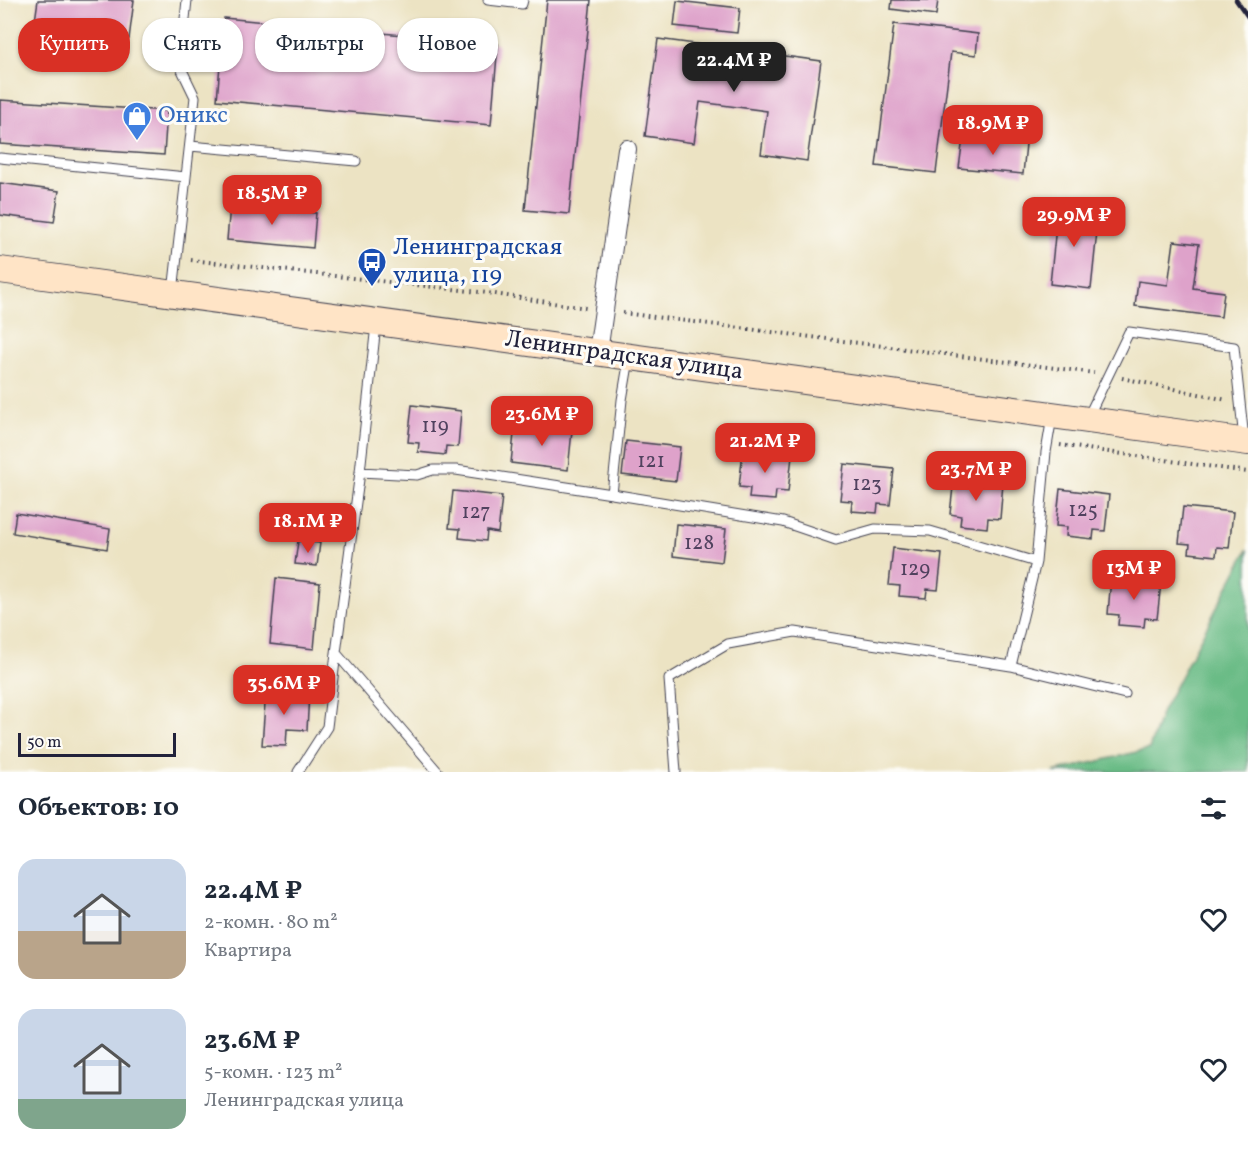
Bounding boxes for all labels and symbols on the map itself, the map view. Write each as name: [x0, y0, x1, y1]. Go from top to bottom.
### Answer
pin: 22.4M ₽: [679, 42, 789, 93]
place label: Оникс: [158, 99, 228, 133]
shop icon: Оникс: [121, 100, 153, 142]
pin: 18.9M ₽: [938, 105, 1048, 156]
pin: 18.5M ₽: [217, 175, 327, 226]
pin: 29.9M ₽: [1019, 197, 1129, 248]
place label: Ленинградская улица, 119: [393, 231, 562, 293]
bus stop icon: Ленинградская улица, 119: [356, 246, 388, 288]
street label: Ленинградская улица: [503, 322, 745, 390]
pin: 23.6M ₽: [487, 396, 597, 447]
house number: 119: [421, 412, 449, 441]
pin: 21.2M ₽: [710, 423, 820, 474]
house number: 121: [637, 447, 665, 476]
pin: 23.7M ₽: [921, 451, 1031, 502]
house number: 123: [852, 470, 882, 499]
house number: 125: [1068, 496, 1098, 525]
house number: 127: [461, 498, 491, 527]
pin: 18.1M ₽: [253, 503, 363, 554]
house number: 128: [684, 529, 714, 558]
pin: 13M ₽: [1092, 550, 1176, 601]
house number: 129: [900, 555, 930, 584]
pin: 35.6M ₽: [229, 665, 339, 716]
scale bar: [18, 730, 176, 758]

